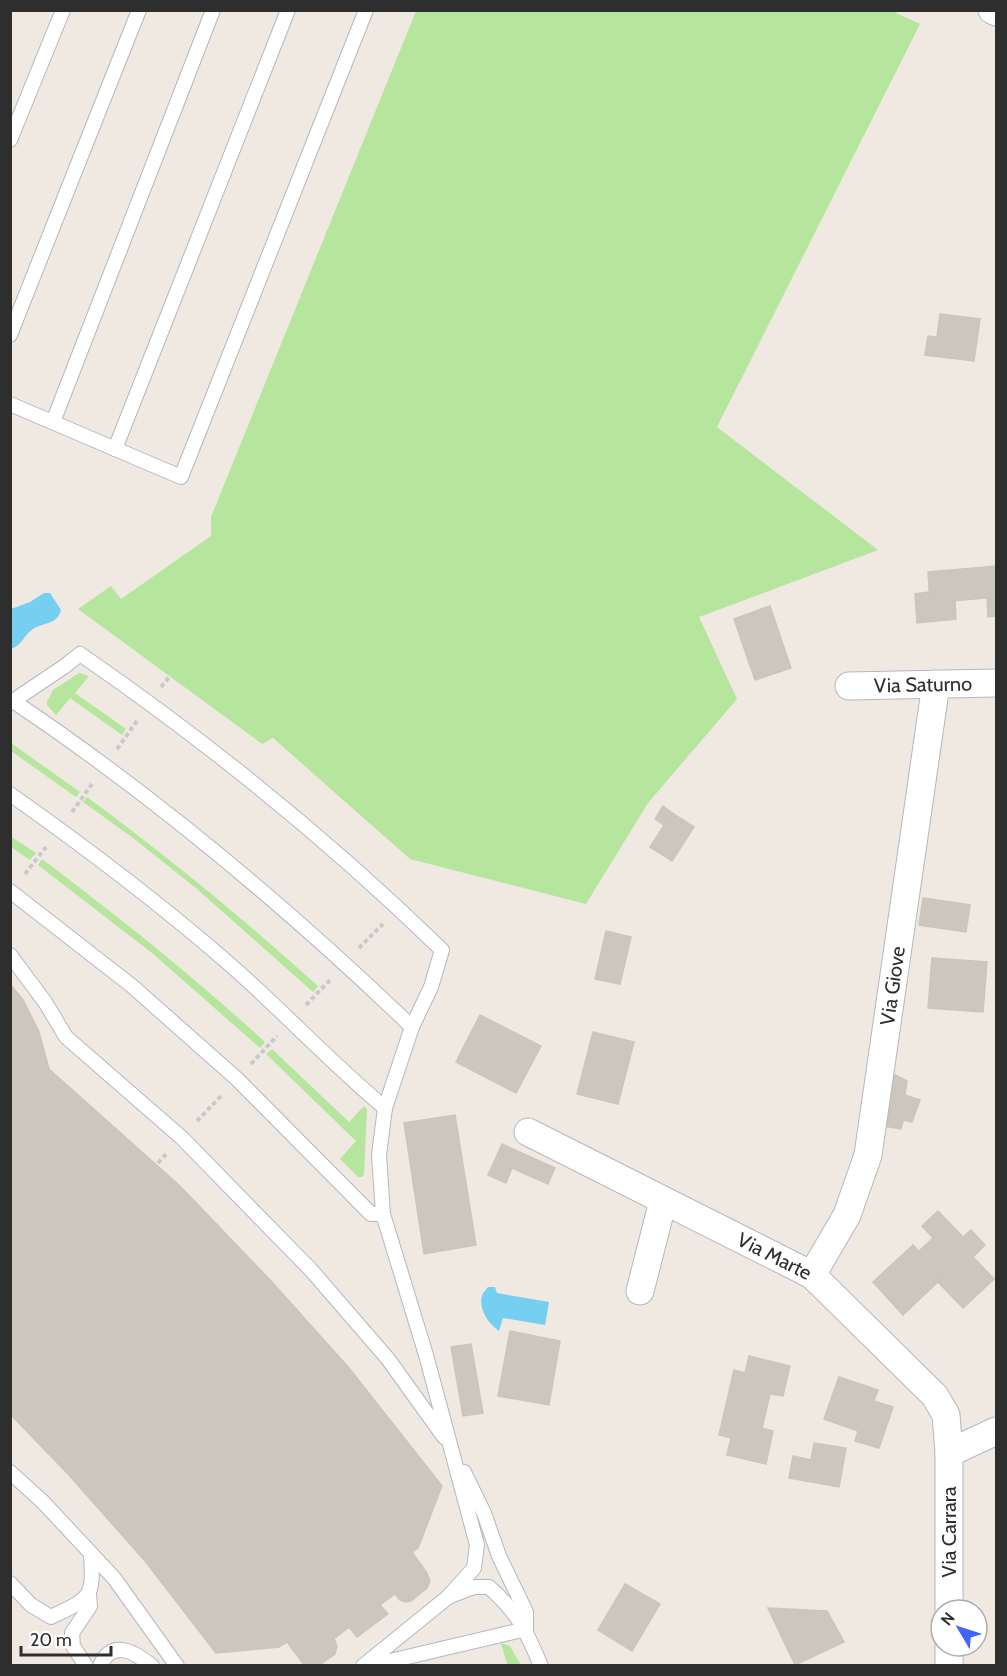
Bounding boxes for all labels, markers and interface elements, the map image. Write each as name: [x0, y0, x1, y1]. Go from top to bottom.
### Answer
street label: Via Saturno: [874, 671, 972, 697]
street label: Via Giove: [875, 945, 910, 1027]
street label: Via Marte: [733, 1227, 816, 1285]
street label: Via Carrara: [937, 1486, 961, 1578]
north arrow: [929, 1598, 989, 1658]
text: N: [937, 1609, 959, 1629]
scale bar: [21, 1619, 111, 1657]
text: 20 m: [30, 1629, 72, 1651]

